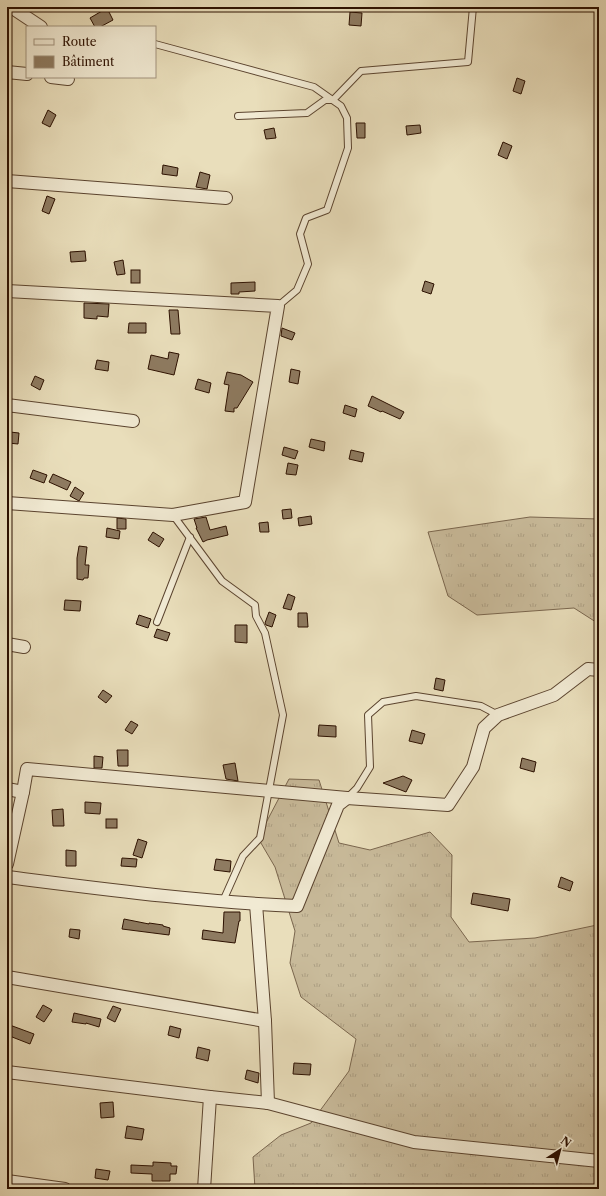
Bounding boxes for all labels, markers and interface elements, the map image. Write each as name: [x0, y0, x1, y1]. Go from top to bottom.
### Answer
legend: [26, 26, 156, 78]
text: Route: [62, 34, 97, 49]
text: Bâtiment: [62, 54, 115, 69]
north arrow: [540, 1130, 580, 1170]
text: N: [558, 1133, 574, 1151]

